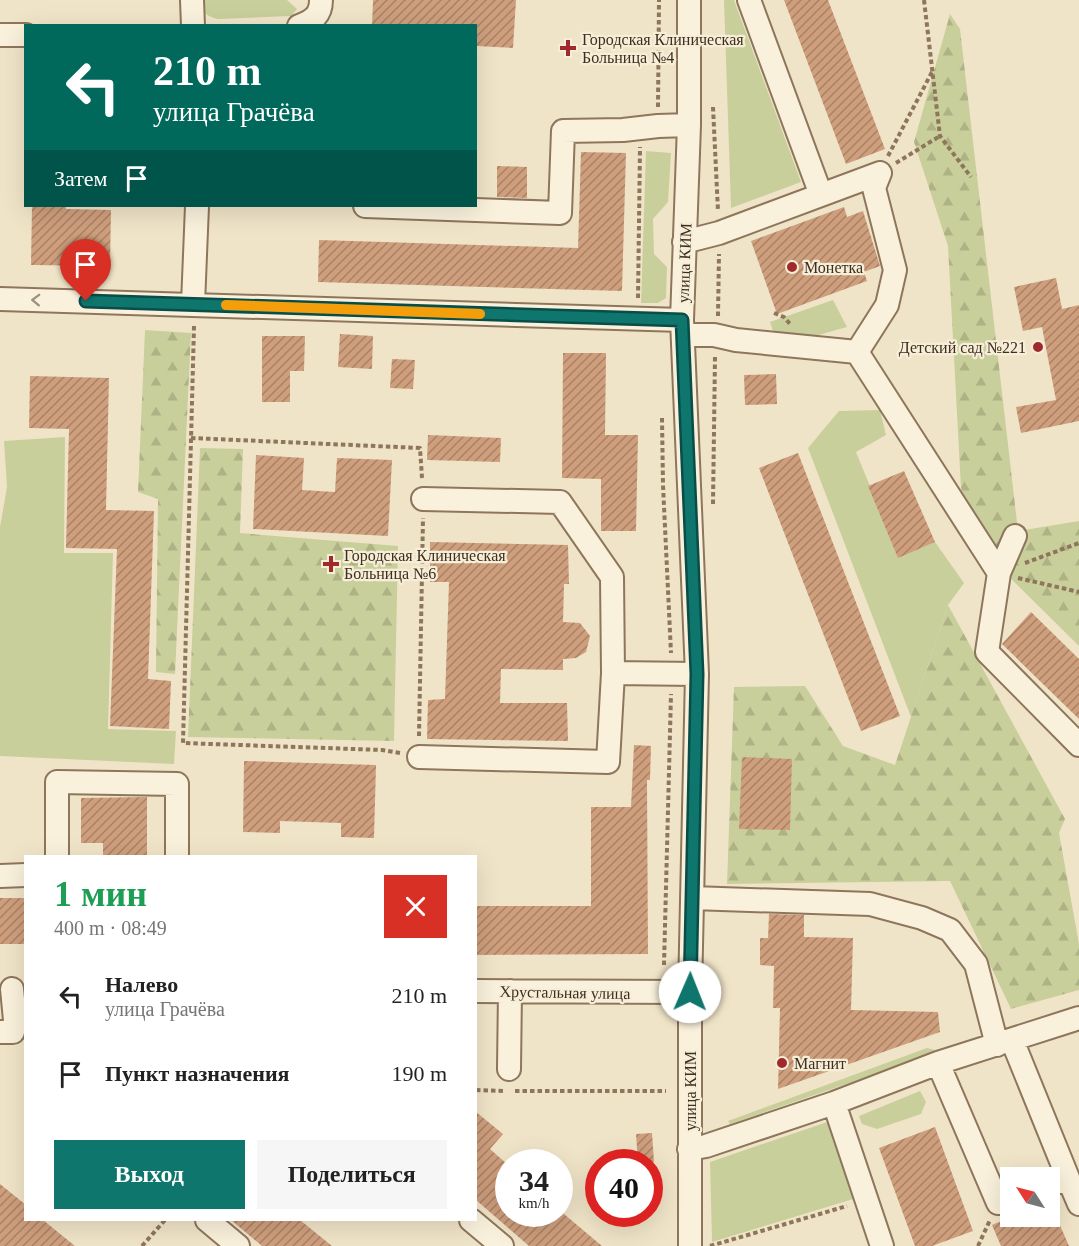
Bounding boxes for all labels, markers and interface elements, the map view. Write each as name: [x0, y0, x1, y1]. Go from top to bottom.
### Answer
place label: Городская Клиническая Больница №4: [582, 31, 744, 67]
marker: Городская Клиническая Больница №4: [559, 39, 577, 57]
icon: left: [54, 48, 132, 126]
text: 210 m: [153, 48, 262, 94]
text: улица Грачёва: [153, 97, 315, 127]
icon: arrive: [120, 162, 153, 195]
text: Затем: [54, 166, 108, 191]
street label: улица КИМ: [675, 223, 695, 303]
pin: [60, 239, 111, 301]
icon: arrive: [69, 248, 102, 281]
place label: Монетка: [804, 259, 863, 276]
marker: Монетка: [785, 260, 799, 274]
one-way arrow: [32, 293, 41, 306]
place label: Детский сад №221: [899, 339, 1026, 357]
marker: Детский сад №221: [1031, 340, 1045, 354]
place label: Городская Клиническая Больница №6: [344, 547, 506, 583]
marker: Городская Клиническая Больница №6: [322, 555, 340, 573]
text: 1 мин: [54, 874, 147, 914]
button: close: [384, 875, 447, 938]
text: 400 m · 08:49: [54, 917, 167, 939]
position arrow: [658, 960, 722, 1024]
text: Налево: [105, 972, 178, 997]
icon: left: [54, 980, 87, 1013]
text: 210 m: [391, 983, 447, 1008]
street label: Хрустальная улица: [499, 983, 630, 1003]
text: улица Грачёва: [105, 998, 225, 1020]
street label: улица КИМ: [682, 1051, 700, 1131]
place label: Магнит: [794, 1055, 846, 1072]
marker: Магнит: [775, 1056, 789, 1070]
icon: arrive: [54, 1058, 87, 1091]
text: Пункт назначения: [105, 1061, 290, 1086]
text: 190 m: [391, 1061, 447, 1086]
button: Выход: [54, 1140, 245, 1209]
button: Поделиться: [257, 1140, 447, 1209]
speed limit sign: 40: [585, 1149, 663, 1227]
text: 34: [519, 1164, 549, 1197]
north arrow: [1000, 1167, 1060, 1227]
map controls: [1000, 1167, 1060, 1227]
text: km/h: [519, 1195, 549, 1211]

